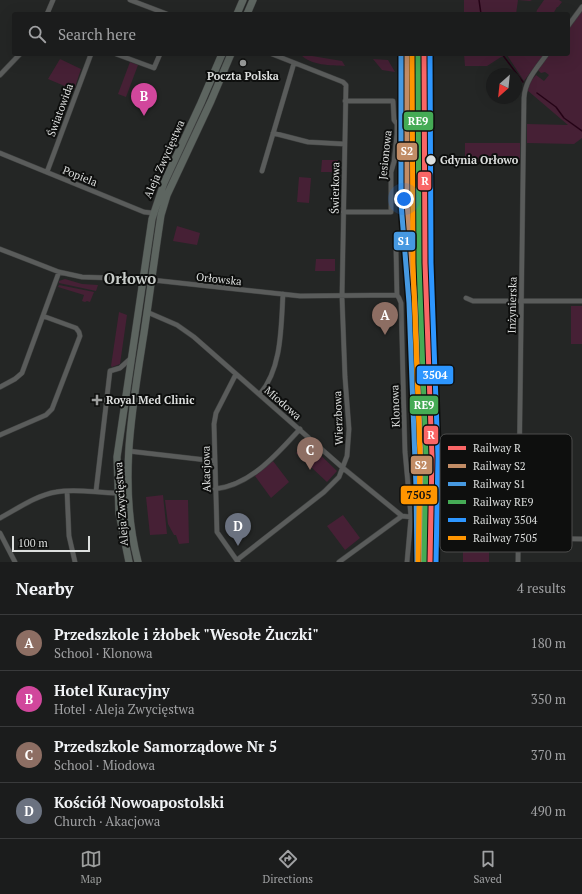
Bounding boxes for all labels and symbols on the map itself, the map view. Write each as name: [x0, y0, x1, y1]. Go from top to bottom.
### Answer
marker: Poczta Polska: [238, 58, 248, 68]
north arrow: [486, 68, 522, 104]
place label: Poczta Polska: [207, 69, 279, 83]
street label: Światowida: [44, 81, 76, 139]
pin: B: [131, 83, 157, 116]
line badge: RE9: [403, 111, 434, 131]
text: RE9: [408, 114, 428, 128]
street label: Aleja Zwycięstwa: [140, 117, 188, 200]
street label: Jesionowa: [375, 129, 395, 180]
line badge: S2: [396, 142, 418, 161]
text: S2: [401, 144, 413, 158]
marker: Gdynia Orłowo: [424, 153, 438, 167]
place label: Gdynia Orłowo: [440, 153, 519, 167]
street label: Świerkowa: [328, 161, 342, 214]
street label: Popiela: [61, 163, 100, 189]
line badge: R: [417, 171, 432, 191]
text: R: [421, 174, 429, 188]
your location: [394, 189, 414, 209]
line badge: S1: [393, 231, 416, 251]
text: S1: [398, 234, 410, 248]
district label: Orłowo: [104, 268, 156, 288]
street label: Orłowska: [195, 270, 243, 288]
street label: Inżynierska: [505, 276, 520, 334]
pin: A: [372, 302, 398, 335]
line badge: 3504: [416, 365, 454, 385]
text: 3504: [423, 368, 448, 382]
street label: Miodowa: [262, 383, 305, 423]
street label: Klonowa: [387, 384, 403, 428]
street label: Wierzbowa: [330, 390, 346, 445]
place label: Royal Med Clinic: [106, 393, 195, 407]
marker: Royal Med Clinic: [91, 394, 103, 406]
line badge: RE9: [409, 395, 439, 415]
text: RE9: [414, 398, 434, 412]
line badge: R: [423, 425, 439, 445]
text: R: [427, 428, 435, 442]
legend: [440, 434, 572, 552]
pin: C: [297, 437, 323, 470]
text: Railway R: [473, 441, 521, 455]
street label: Akacjowa: [199, 445, 213, 492]
line badge: S2: [410, 455, 433, 475]
text: S2: [415, 458, 427, 472]
text: Railway S2: [473, 459, 526, 473]
street label: Aleja Zwycięstwa: [111, 461, 131, 547]
text: Railway S1: [473, 477, 526, 491]
line badge: 7505: [400, 485, 438, 505]
text: 7505: [407, 488, 431, 502]
text: Railway RE9: [473, 495, 533, 509]
pin: D: [225, 513, 251, 546]
text: Railway 3504: [473, 513, 538, 527]
text: Railway 7505: [473, 531, 538, 545]
scale bar: [12, 534, 90, 553]

